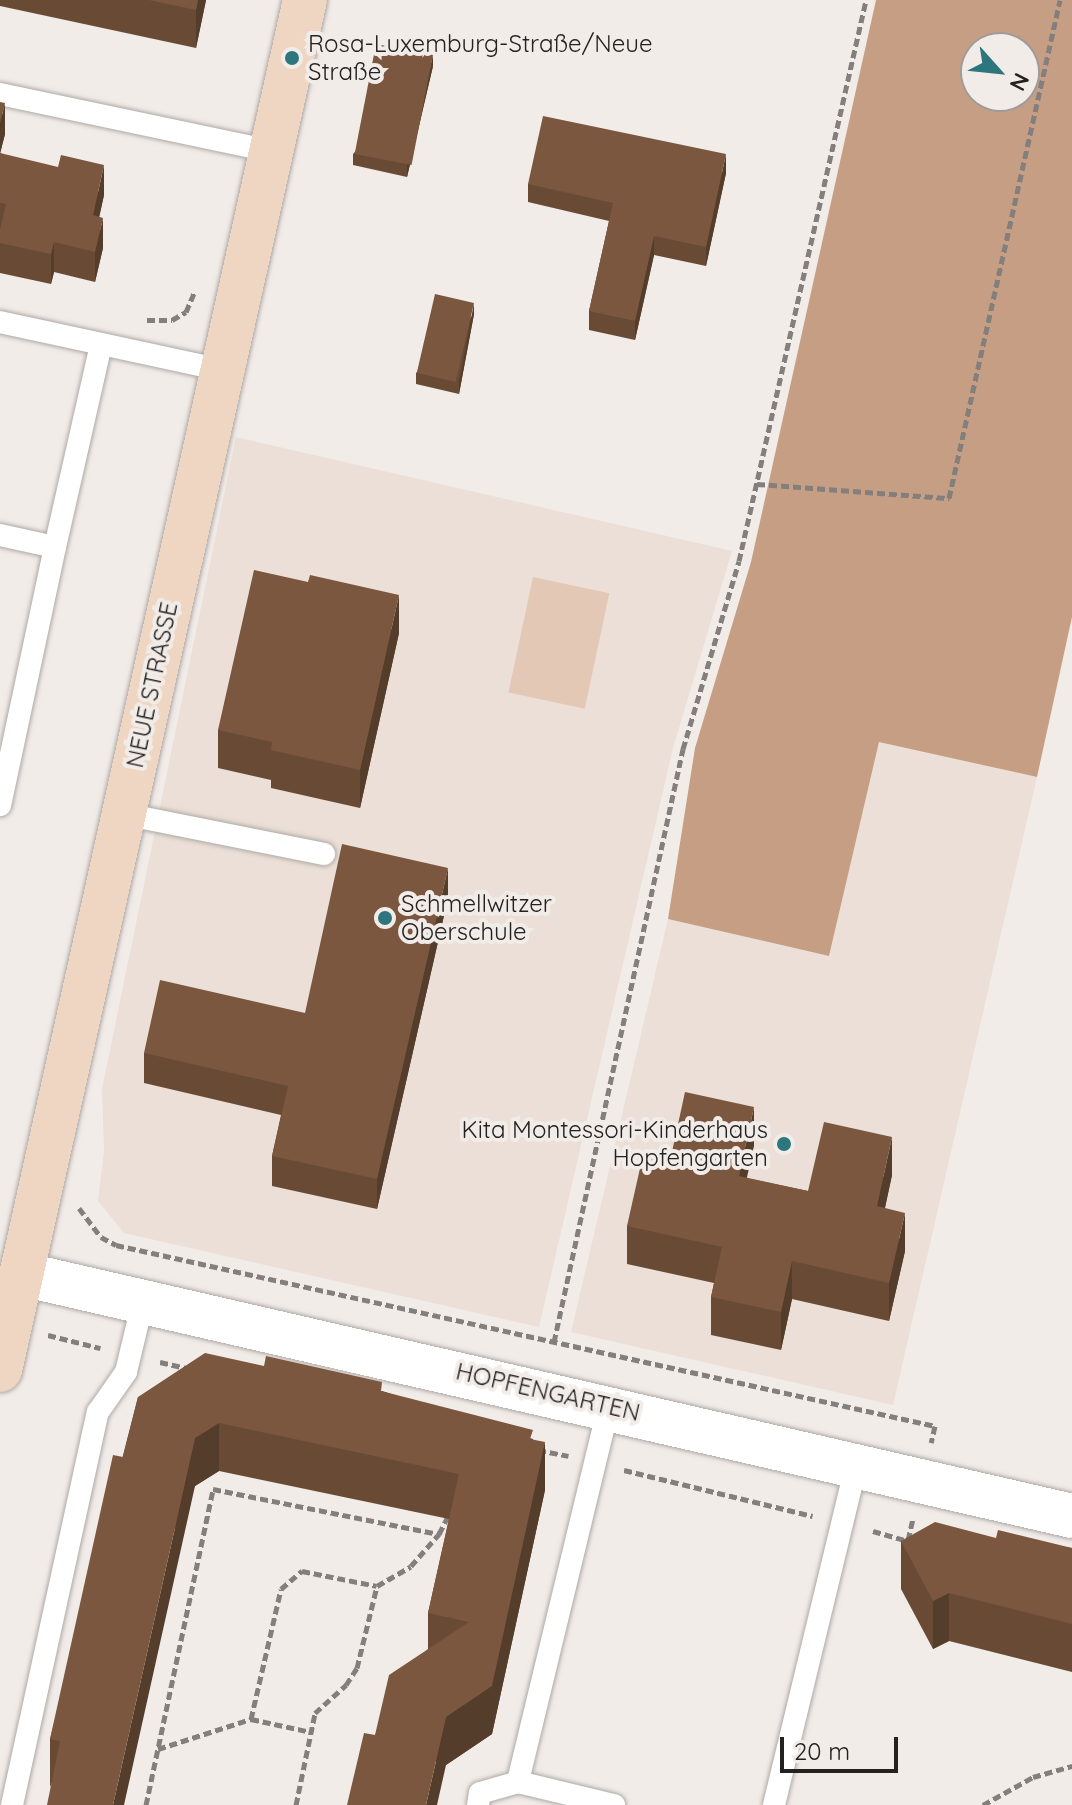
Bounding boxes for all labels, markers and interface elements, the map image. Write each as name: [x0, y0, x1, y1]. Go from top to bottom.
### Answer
place label: Rosa-Luxemburg-Straße/Neue Straße: [308, 30, 652, 86]
north arrow: [960, 32, 1040, 112]
marker: Rosa-Luxemburg-Straße/Neue Straße: [283, 49, 301, 67]
text: N: [1003, 68, 1036, 96]
street label: NEUE STRASSE: [120, 600, 184, 770]
place label: Schmellwitzer Oberschule: [401, 890, 552, 946]
marker: Schmellwitzer Oberschule: [376, 909, 394, 927]
place label: Kita Montessori-Kinderhaus Hopfengarten: [461, 1116, 768, 1172]
marker: Kita Montessori-Kinderhaus Hopfengarten: [775, 1135, 793, 1153]
street label: HOPFENGARTEN: [453, 1357, 643, 1427]
scale bar: [784, 1721, 902, 1771]
text: 20 m: [794, 1736, 850, 1766]

